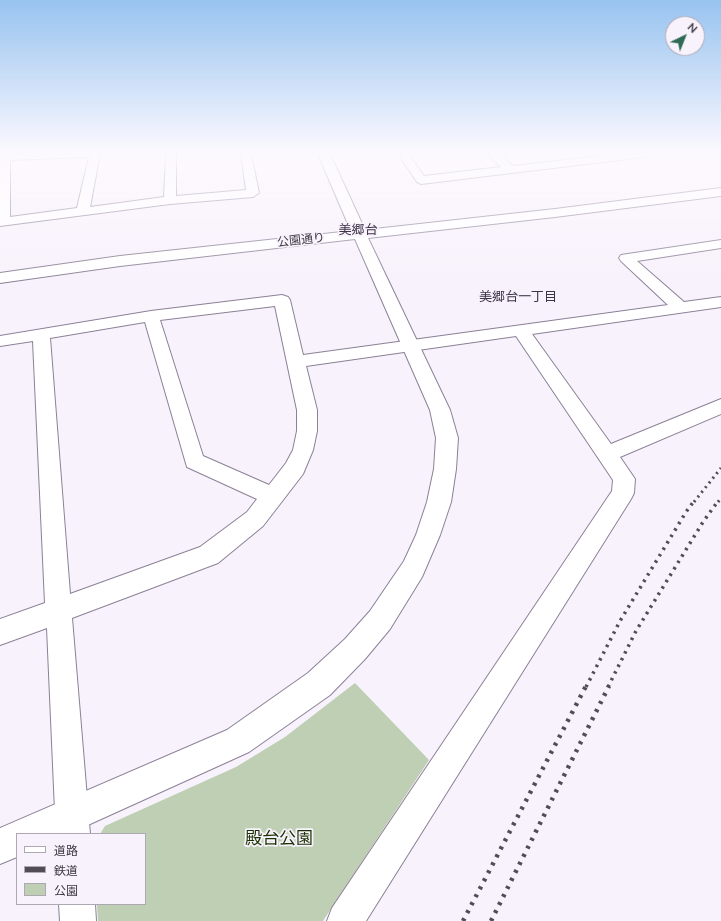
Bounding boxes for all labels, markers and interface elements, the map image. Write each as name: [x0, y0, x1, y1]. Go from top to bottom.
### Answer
north arrow: [665, 16, 705, 56]
text: N: [685, 20, 700, 35]
district label: 美郷台: [339, 222, 377, 238]
street label: 公園通り: [276, 230, 326, 250]
district label: 美郷台一丁目: [479, 289, 557, 305]
park label: 殿台公園: [245, 829, 313, 849]
legend: [16, 833, 146, 905]
text: 道路: [54, 843, 78, 858]
text: 鉄道: [54, 863, 78, 878]
text: 公園: [54, 883, 78, 898]

